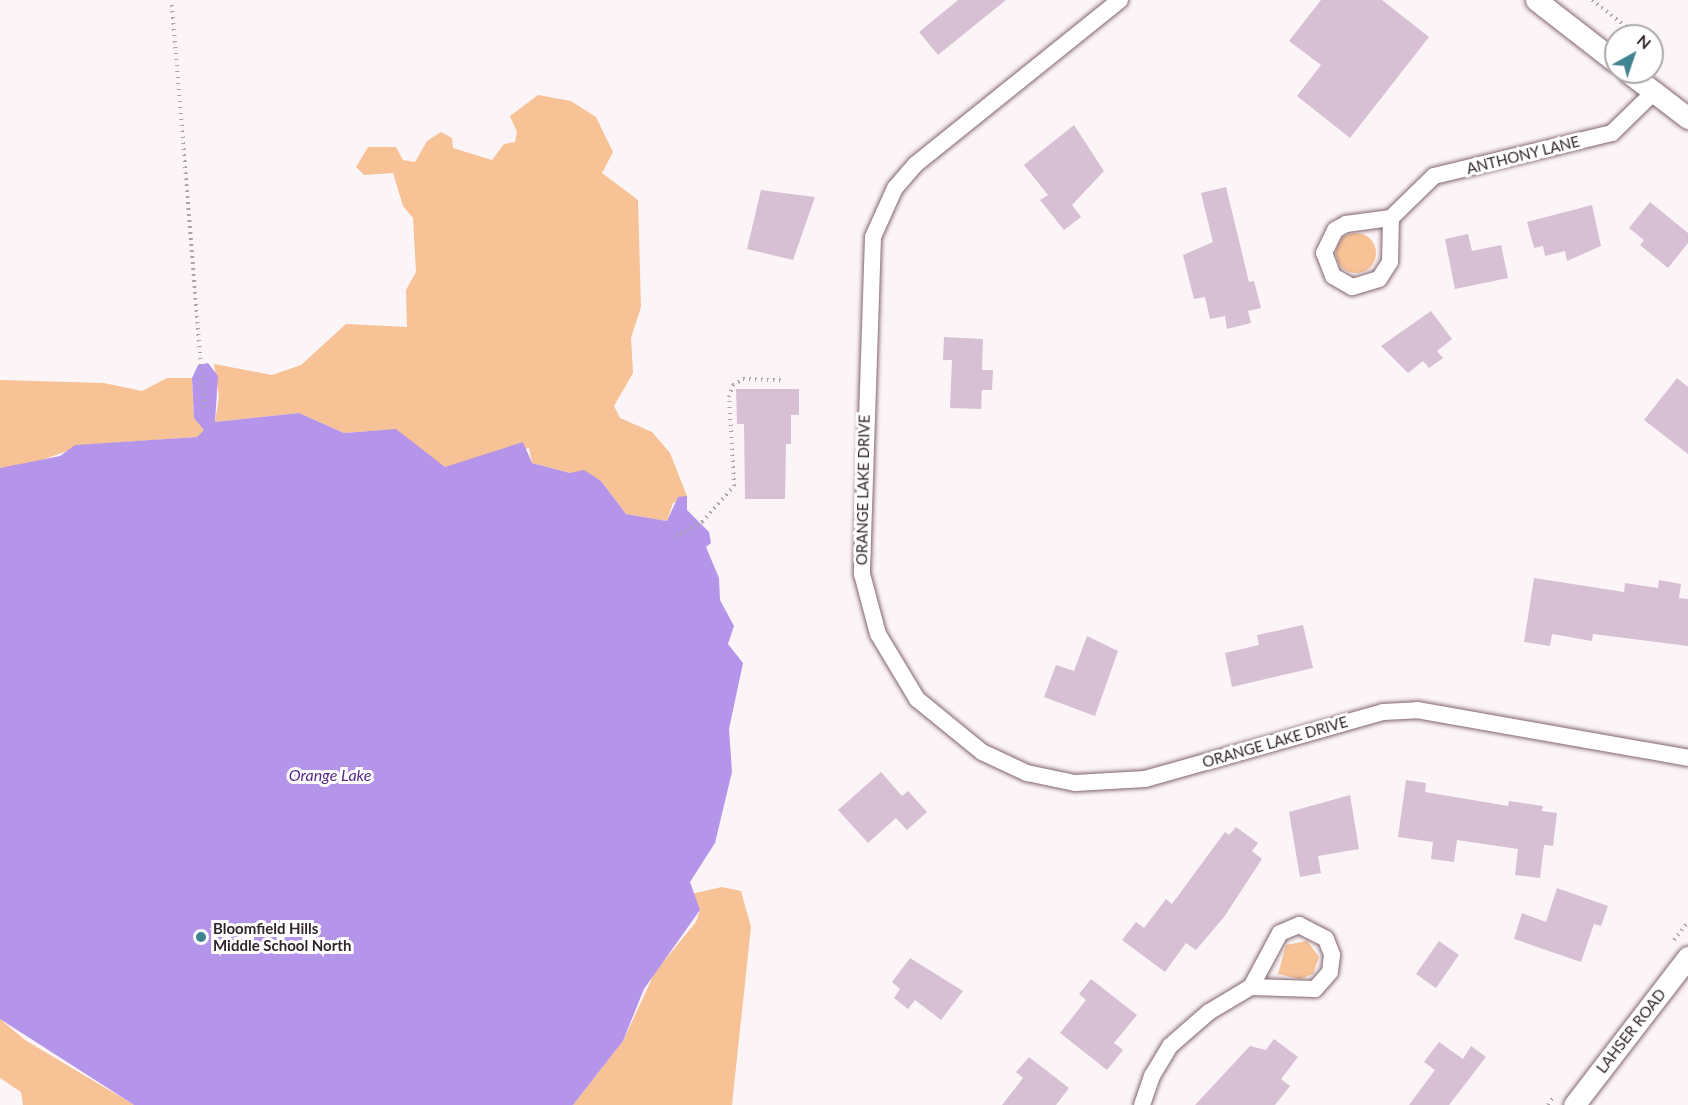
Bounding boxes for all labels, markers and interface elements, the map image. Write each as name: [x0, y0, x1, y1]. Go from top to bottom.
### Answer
north arrow: [1604, 24, 1664, 84]
text: N: [1634, 30, 1655, 53]
street label: ANTHONY LANE: [1464, 132, 1582, 178]
street label: ORANGE LAKE DRIVE: [853, 415, 873, 565]
street label: ORANGE LAKE DRIVE: [1200, 713, 1350, 771]
water label: Orange Lake: [289, 765, 371, 785]
place label: Bloomfield Hills Middle School North: [213, 919, 351, 954]
marker: Bloomfield Hills Middle School North: [194, 930, 208, 944]
street label: LAHSER ROAD: [1593, 985, 1669, 1077]

